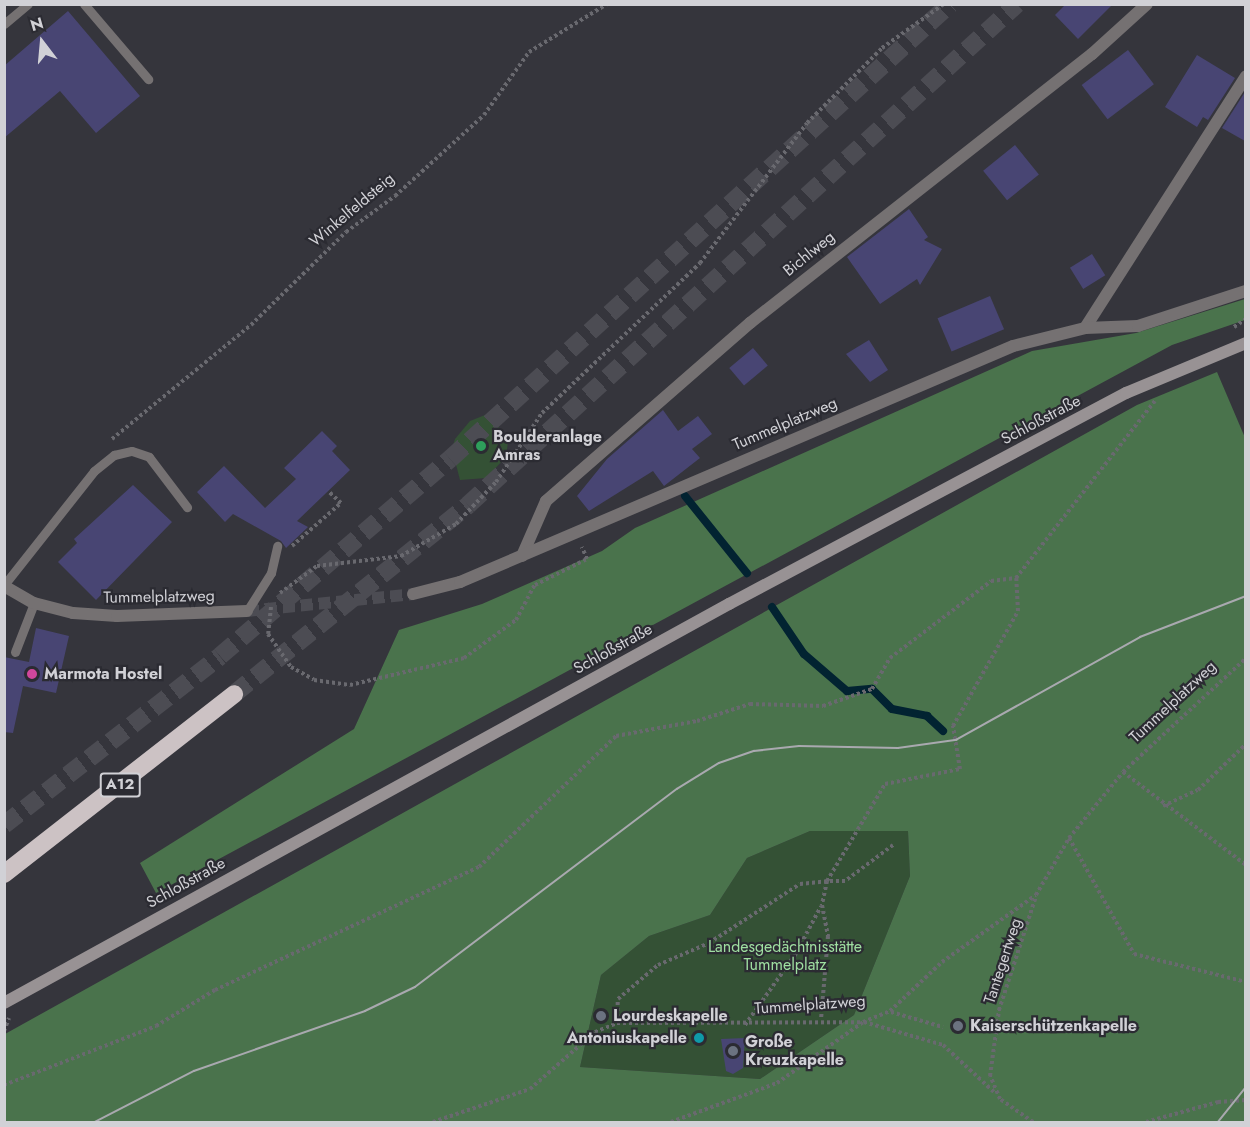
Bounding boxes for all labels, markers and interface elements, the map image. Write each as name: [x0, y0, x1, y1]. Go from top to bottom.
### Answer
text: N: [28, 11, 46, 37]
north arrow: [12, 12, 72, 72]
street label: Winkelfeldsteig: [306, 169, 398, 251]
street label: Bichlweg: [779, 227, 839, 281]
street label: Schloßstraße: [998, 391, 1084, 449]
street label: Tummelplatzweg: [730, 393, 840, 455]
place label: Boulderanlage Amras: [493, 427, 602, 465]
marker: Boulderanlage Amras: [474, 439, 488, 453]
street label: Tummelplatzweg: [103, 586, 215, 608]
street label: Schloßstraße: [570, 620, 656, 678]
street label: Tummelplatzweg: [1126, 657, 1220, 747]
place label: Marmota Hostel: [44, 664, 162, 684]
marker: Marmota Hostel: [25, 667, 39, 681]
road number: A12: [99, 773, 141, 797]
street label: Schloßstraße: [143, 854, 229, 912]
street label: Tantegertweg: [980, 916, 1026, 1006]
park label: Landesgedächtnisstätte Tummelplatz: [708, 937, 862, 975]
street label: Tummelplatzweg: [754, 992, 866, 1018]
place label: Lourdeskapelle: [613, 1006, 728, 1026]
marker: Lourdeskapelle: [594, 1009, 608, 1023]
place label: Kaiserschützenkapelle: [970, 1016, 1137, 1036]
marker: Kaiserschützenkapelle: [951, 1019, 965, 1033]
place label: Antoniuskapelle: [567, 1028, 687, 1048]
marker: Antoniuskapelle: [692, 1031, 706, 1045]
place label: Große Kreuzkapelle: [745, 1032, 844, 1070]
marker: Große Kreuzkapelle: [726, 1044, 740, 1058]

